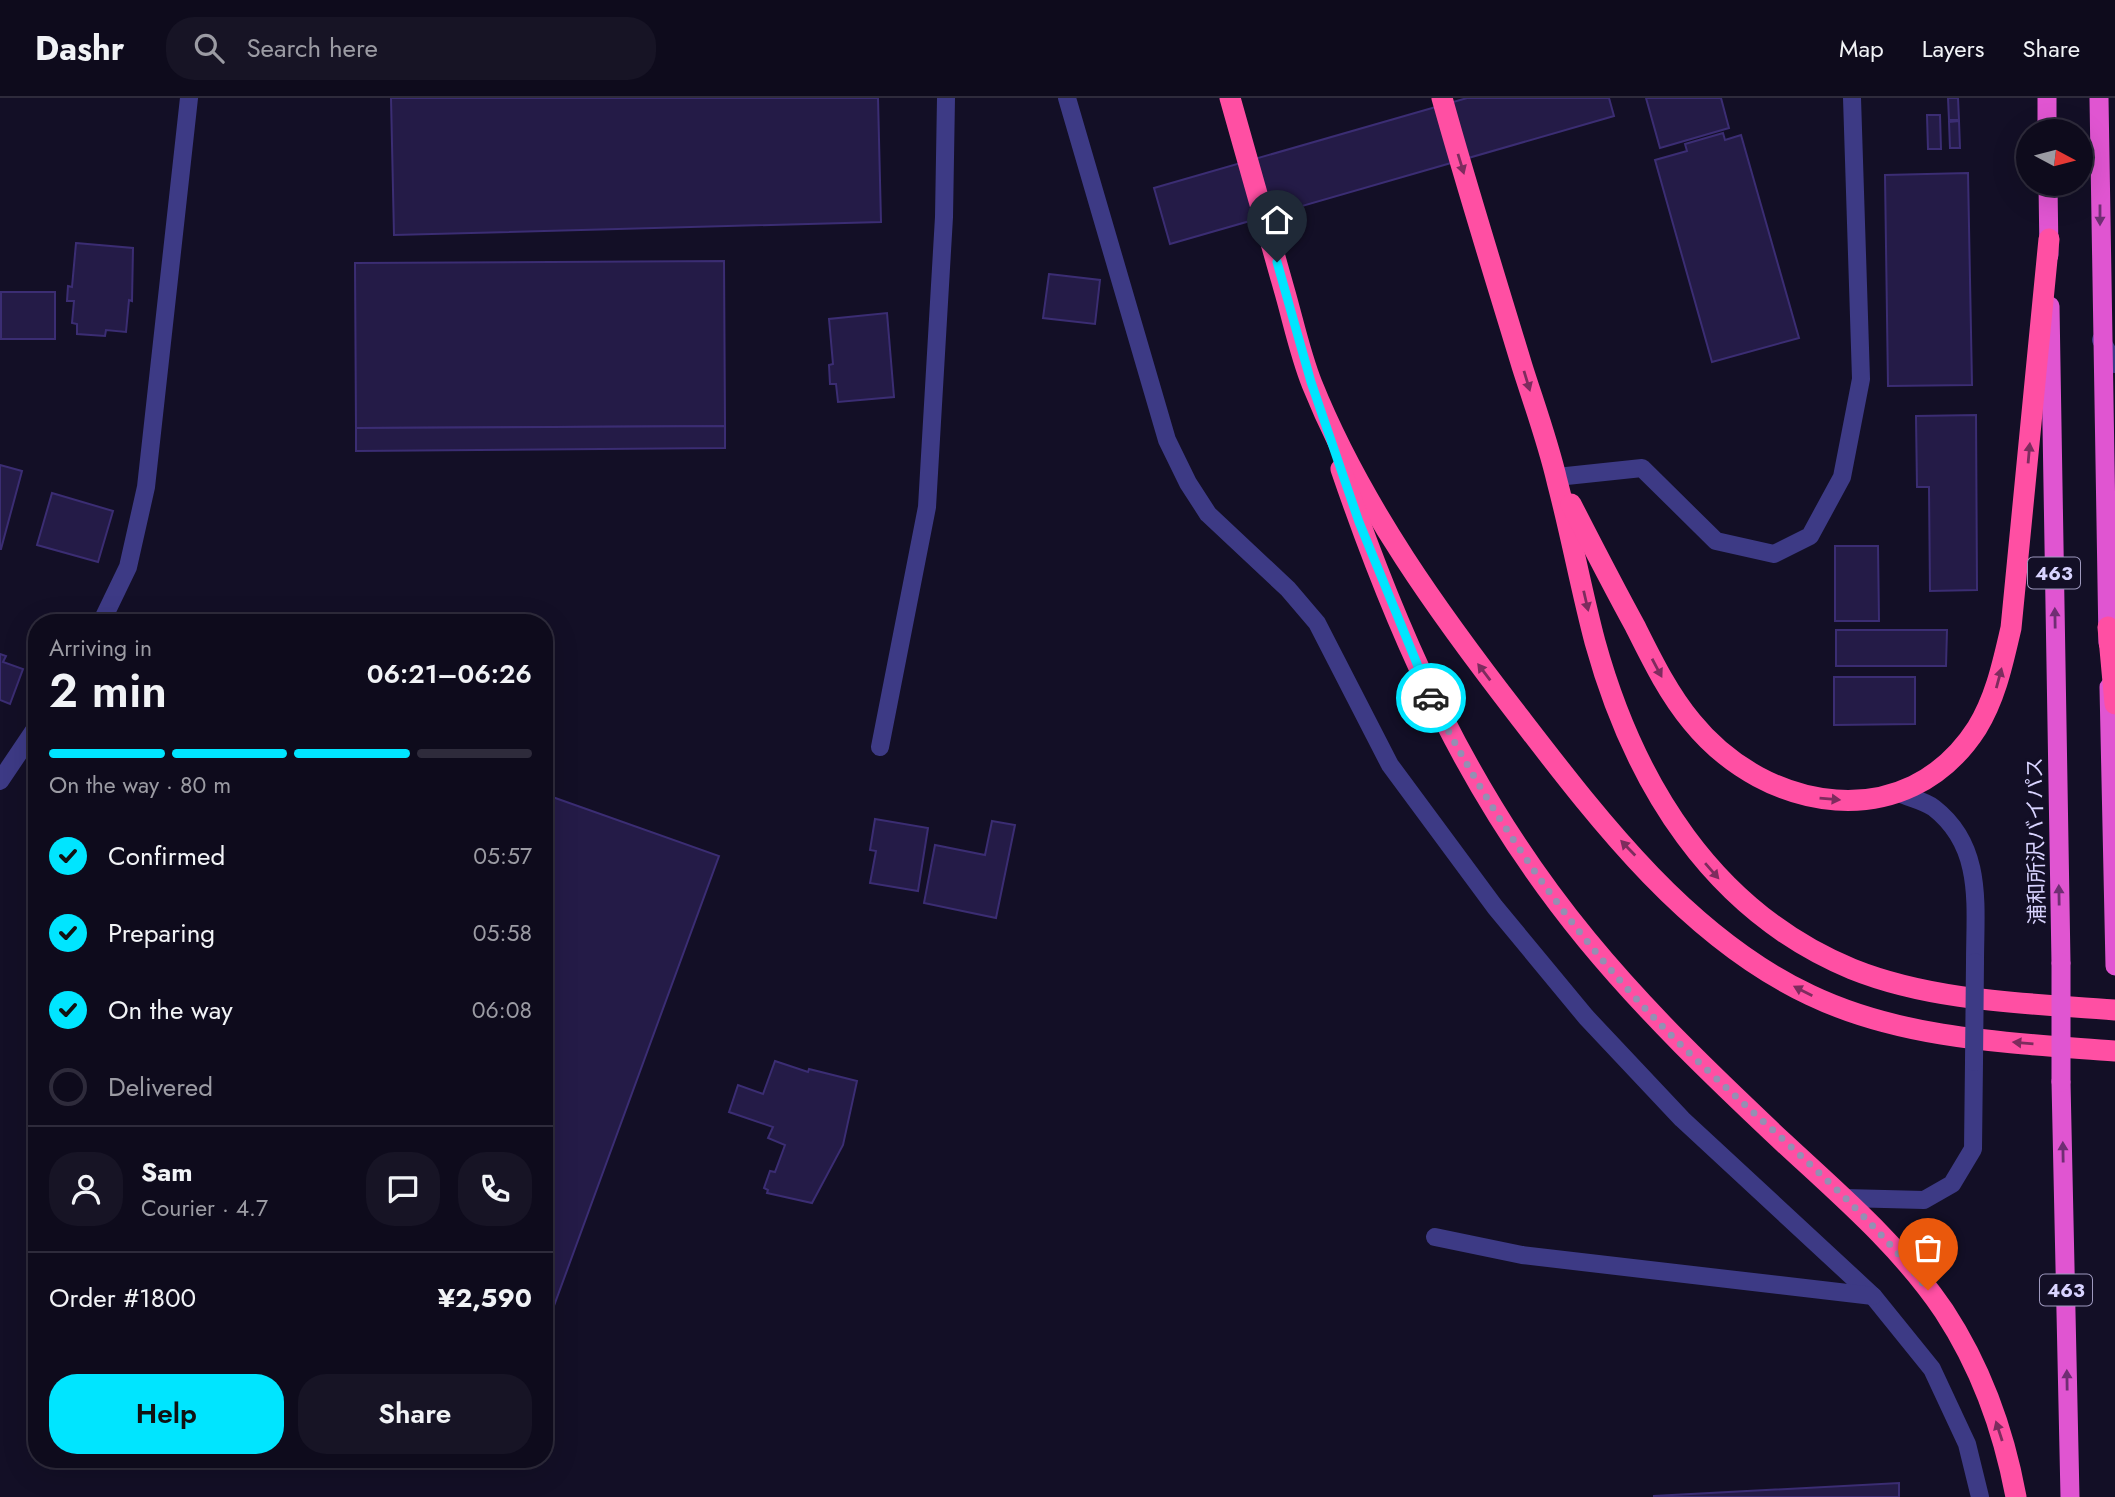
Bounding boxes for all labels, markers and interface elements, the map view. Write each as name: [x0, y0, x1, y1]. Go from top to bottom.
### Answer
search box: [166, 17, 656, 80]
text: Dashr: [35, 25, 124, 72]
icon: search: [190, 29, 228, 67]
text: Search here: [246, 29, 378, 67]
text: Map: [1839, 31, 1884, 66]
text: Layers: [1922, 31, 1984, 66]
text: Share: [2022, 31, 2080, 66]
north arrow: [2016, 119, 2093, 196]
map controls: [2016, 119, 2093, 196]
one-way arrow: [1456, 153, 1467, 174]
pin: [1247, 190, 1307, 262]
icon: home: [1258, 201, 1296, 239]
one-way arrow: [2094, 204, 2106, 226]
one-way arrow: [1523, 371, 1533, 392]
one-way arrow: [2024, 442, 2035, 464]
road number: 463: [2028, 558, 2080, 588]
one-way arrow: [1580, 590, 1591, 612]
one-way arrow: [2049, 607, 2061, 629]
text: Arriving in: [49, 631, 152, 665]
text: 06:21–06:26: [367, 655, 532, 693]
text: 2 min: [49, 658, 167, 724]
one-way arrow: [1651, 658, 1662, 678]
courier: [1396, 663, 1466, 733]
one-way arrow: [1478, 663, 1492, 681]
one-way arrow: [1994, 668, 2004, 689]
icon: car: [1412, 679, 1450, 717]
street label: 浦和所沢バイパス: [2020, 757, 2052, 925]
text: On the way · 80 m: [49, 768, 231, 802]
one-way arrow: [1819, 794, 1841, 805]
icon: check: [49, 837, 87, 875]
text: Confirmed: [108, 837, 225, 875]
text: 05:57: [473, 839, 532, 873]
one-way arrow: [1620, 840, 1636, 857]
one-way arrow: [1704, 862, 1719, 879]
one-way arrow: [2054, 884, 2065, 906]
icon: check: [49, 914, 87, 952]
text: Preparing: [108, 914, 215, 952]
text: 05:58: [473, 916, 532, 950]
one-way arrow: [1792, 986, 1812, 998]
icon: check: [49, 991, 87, 1029]
text: On the way: [108, 991, 233, 1029]
text: 06:08: [472, 993, 532, 1027]
one-way arrow: [2011, 1037, 2033, 1048]
text: Delivered: [108, 1068, 213, 1106]
one-way arrow: [2057, 1141, 2069, 1163]
button: person: [49, 1152, 123, 1226]
button: chat: [366, 1152, 440, 1226]
button: phone: [458, 1152, 532, 1226]
text: Sam: [141, 1153, 193, 1191]
text: Courier · 4.7: [141, 1191, 268, 1225]
pin: [1898, 1218, 1958, 1290]
icon: bag: [1909, 1229, 1947, 1267]
road number: 463: [2040, 1274, 2092, 1306]
text: Order #1800: [49, 1279, 196, 1317]
text: ¥2,590: [438, 1279, 532, 1317]
one-way arrow: [2062, 1369, 2073, 1391]
button: Help: [49, 1374, 284, 1454]
button: Share: [298, 1374, 532, 1454]
one-way arrow: [1993, 1420, 2004, 1441]

